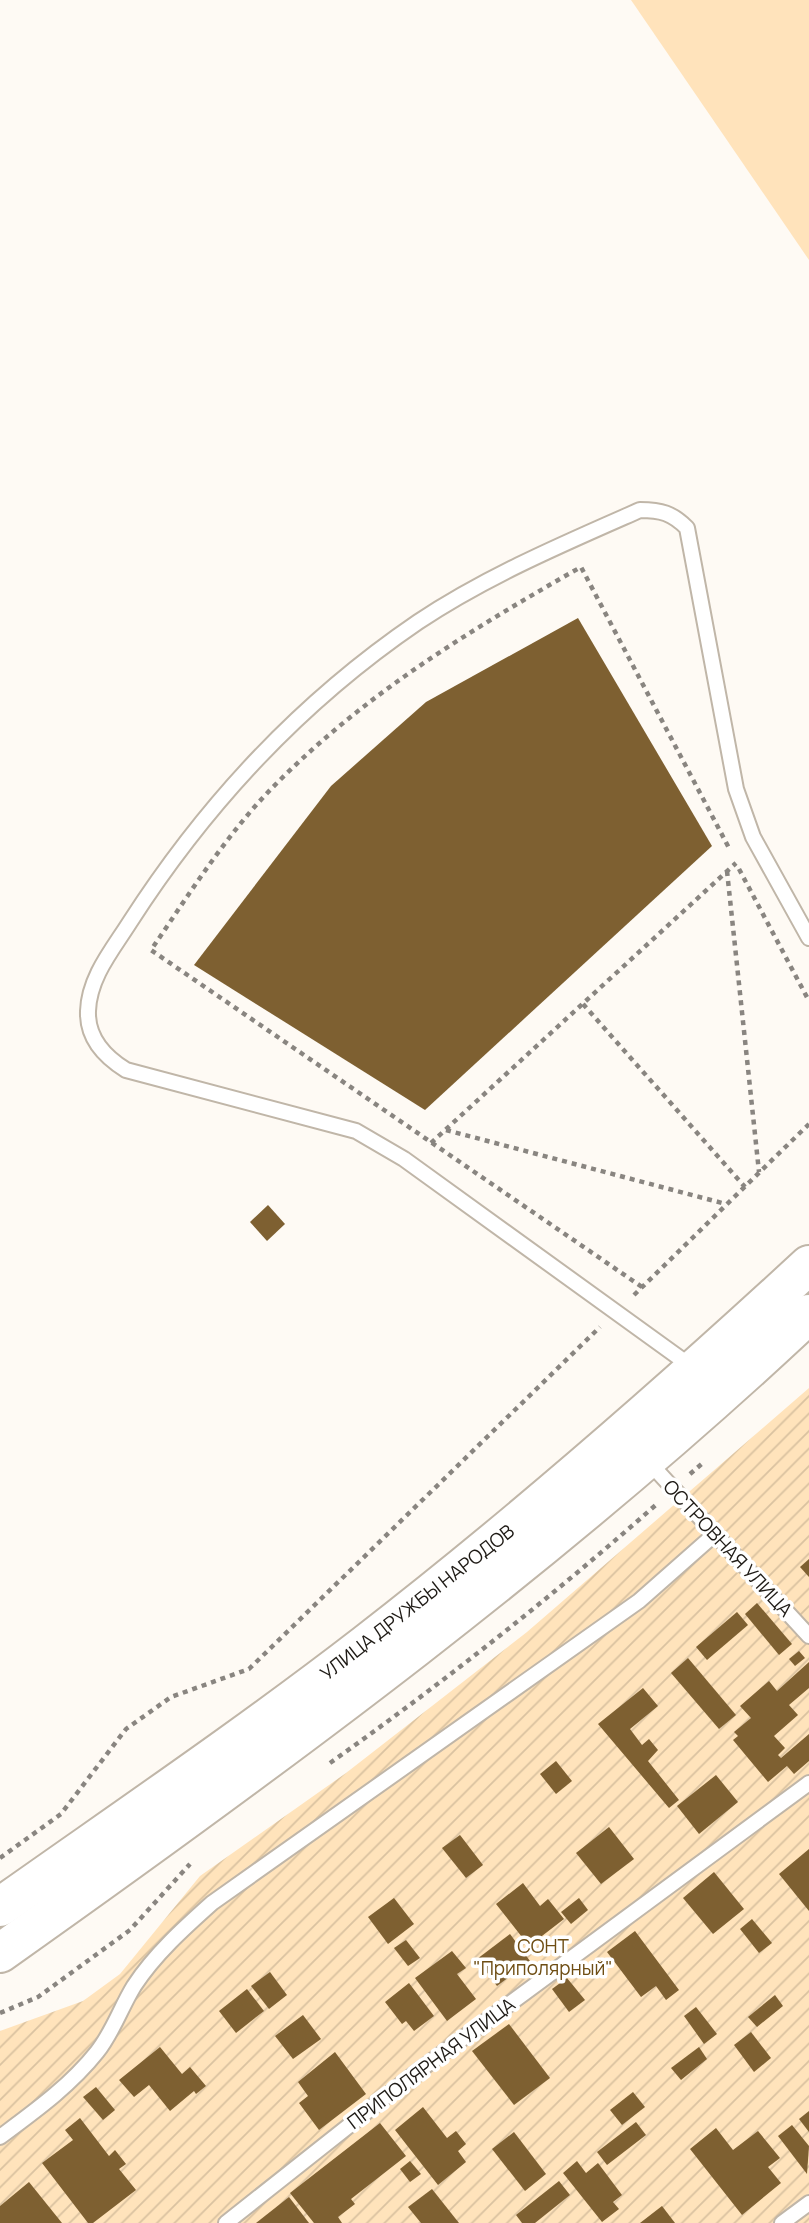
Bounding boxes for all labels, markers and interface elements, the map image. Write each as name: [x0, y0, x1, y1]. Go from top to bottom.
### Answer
street label: ОСТРОВНАЯ УЛИЦА: [658, 1474, 798, 1622]
street label: УЛИЦА ДРУЖБЫ НАРОДОВ: [315, 1518, 520, 1686]
park label: СОНТ "Приполярный": [473, 1933, 613, 1981]
street label: ПРИПОЛЯРНАЯ УЛИЦА: [342, 1991, 520, 2135]

